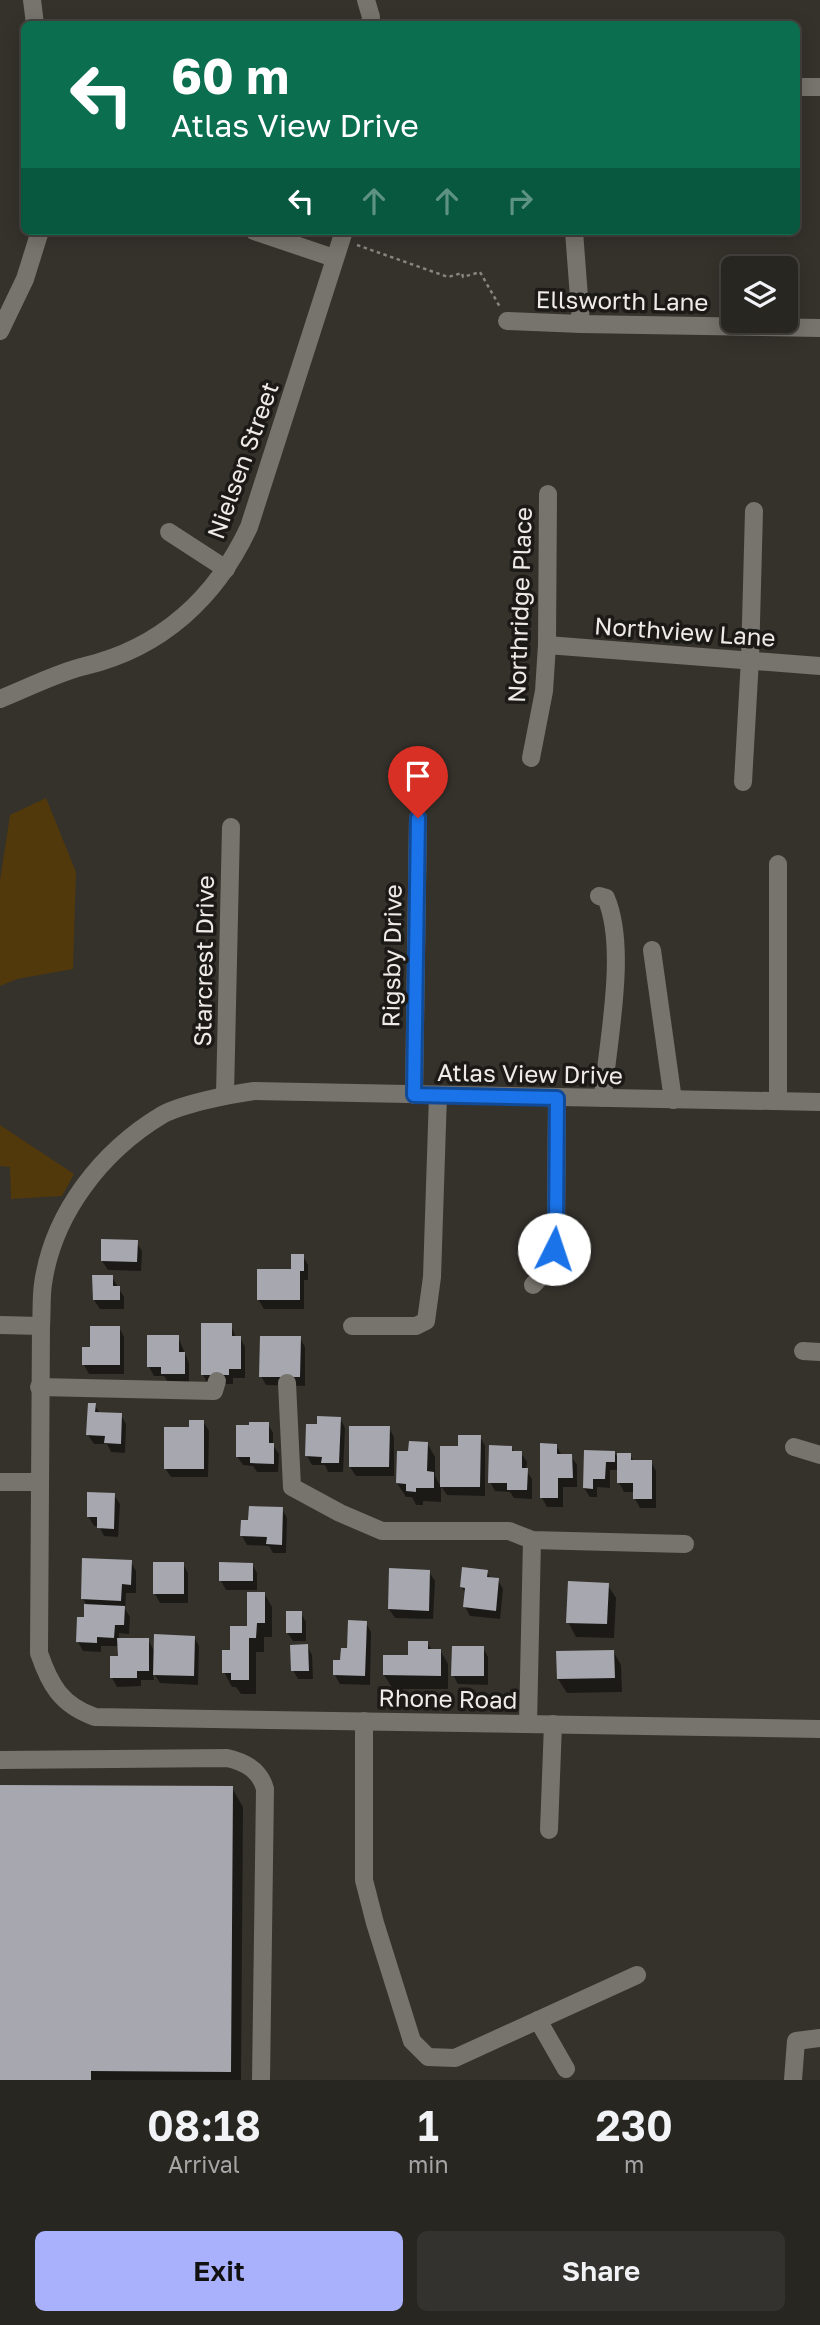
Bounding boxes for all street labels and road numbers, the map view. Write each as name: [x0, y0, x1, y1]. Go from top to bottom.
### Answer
street label: Ellsworth Lane: [535, 284, 709, 316]
street label: Nielsen Street: [200, 378, 284, 542]
street label: Northridge Place: [501, 507, 537, 703]
street label: Northview Lane: [593, 610, 777, 652]
street label: Starcrest Drive: [187, 875, 219, 1047]
street label: Rigsby Drive: [375, 884, 407, 1028]
street label: Atlas View Drive: [437, 1057, 623, 1089]
street label: Rhone Road: [378, 1682, 518, 1714]

